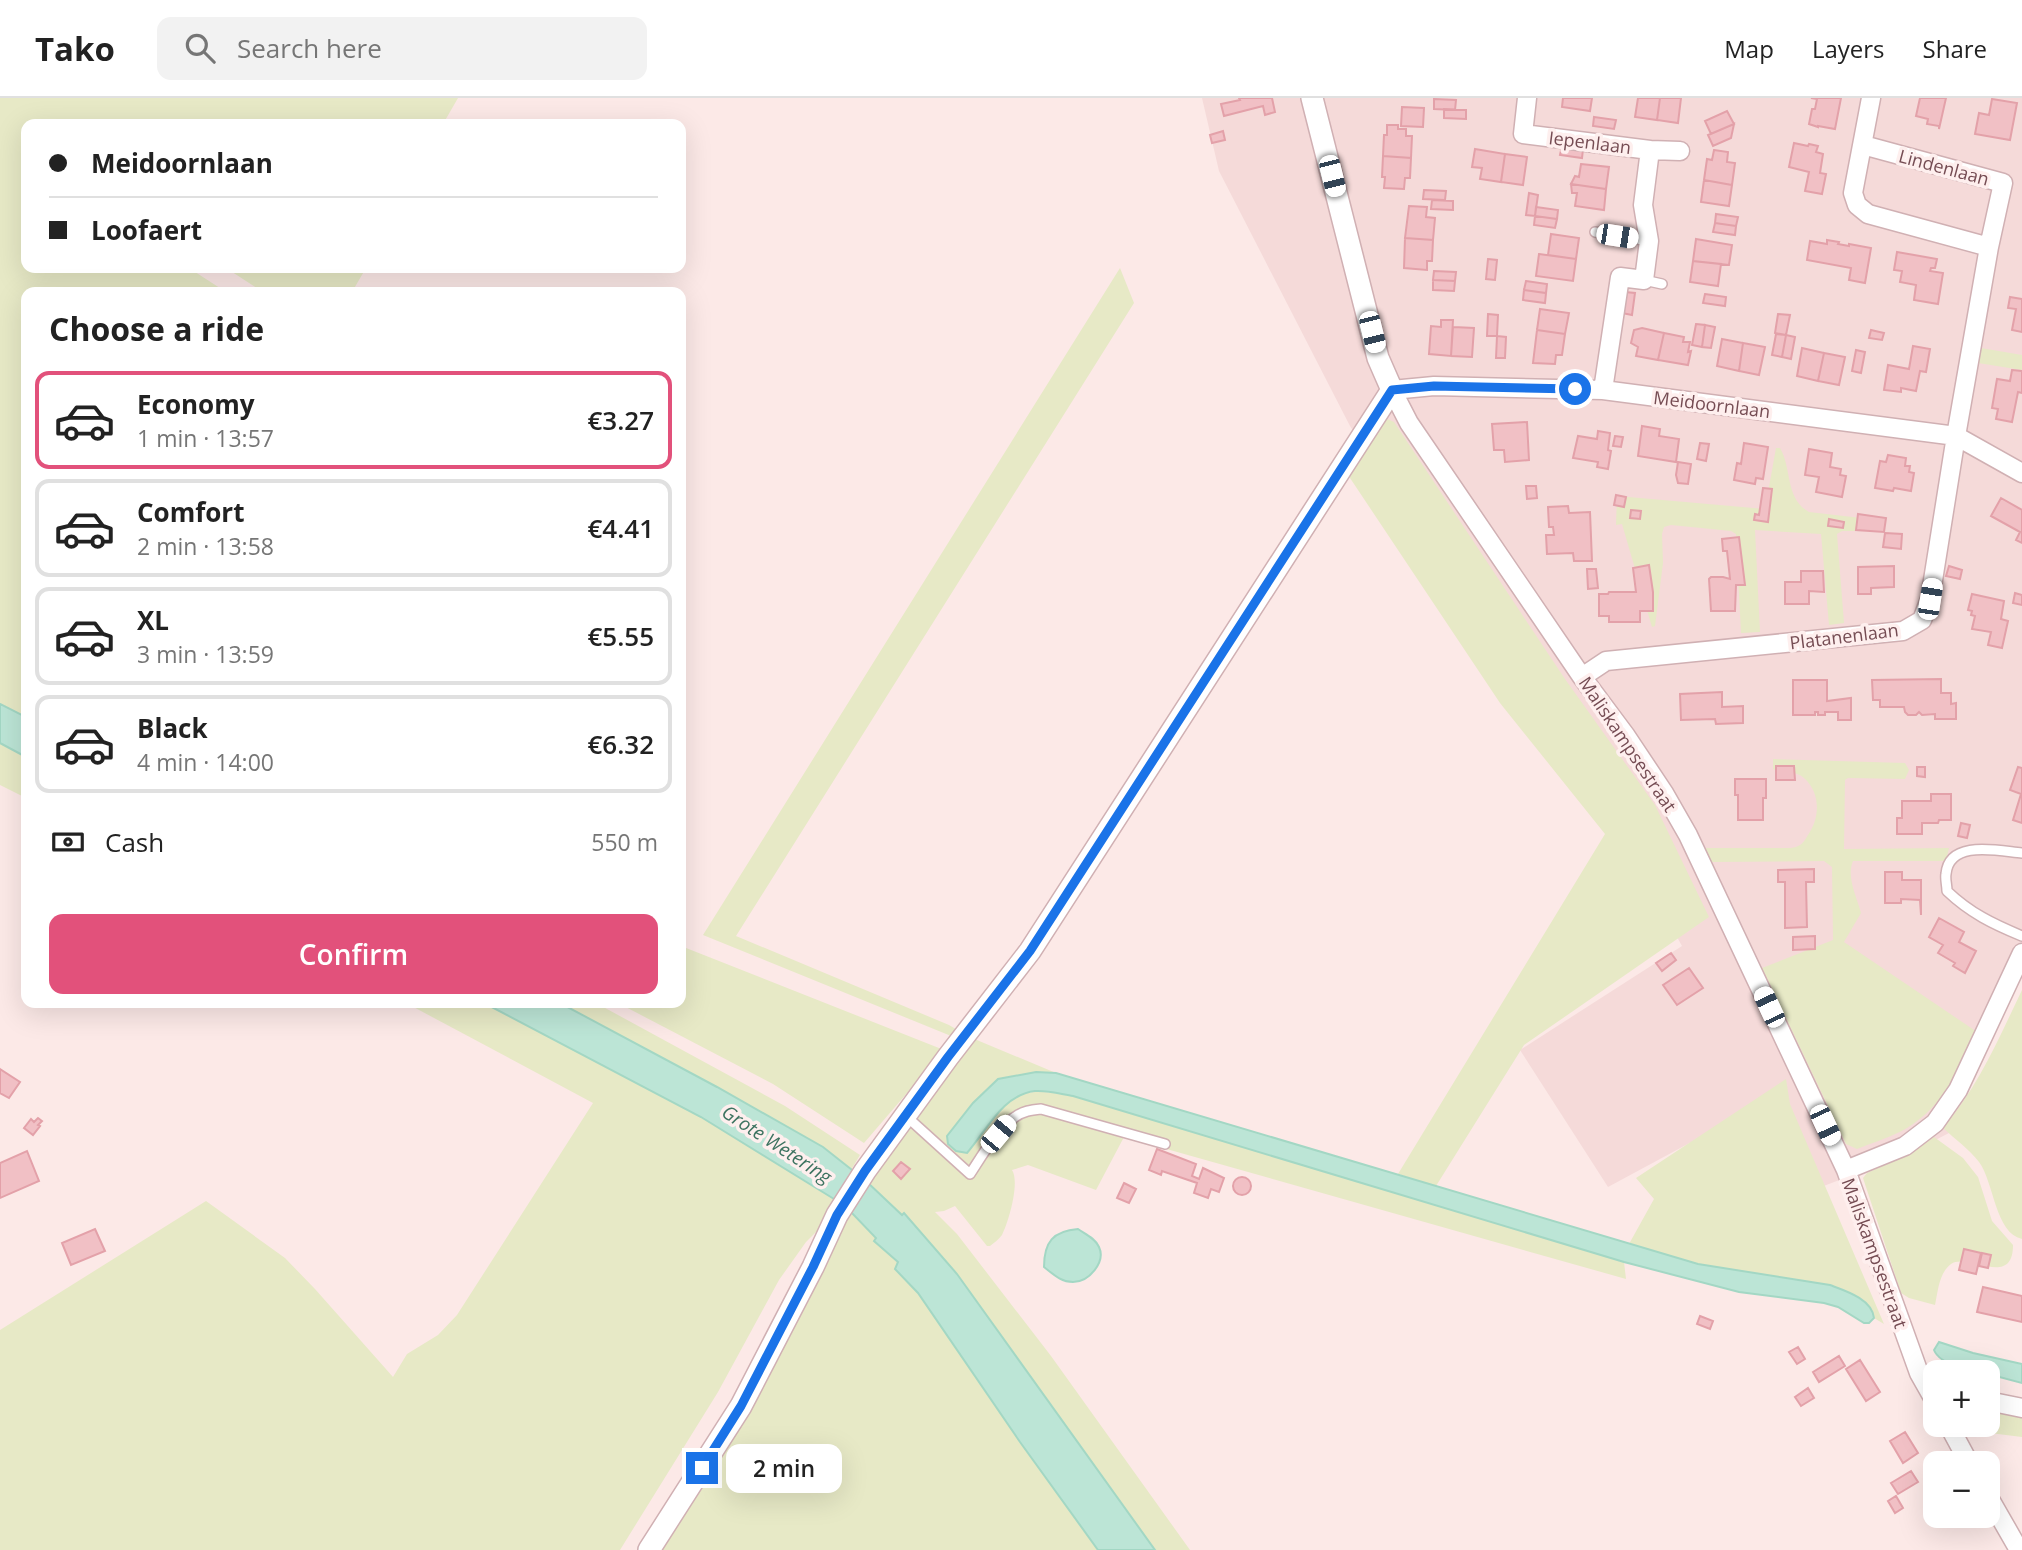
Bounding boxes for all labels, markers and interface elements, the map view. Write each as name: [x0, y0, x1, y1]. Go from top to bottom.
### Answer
search box: [157, 17, 647, 80]
text: Tako: [35, 26, 115, 71]
icon: search: [181, 29, 219, 67]
text: Search here: [237, 30, 382, 66]
text: Map: [1724, 32, 1774, 65]
text: Layers: [1812, 32, 1885, 65]
text: Share: [1923, 32, 1987, 65]
street label: Iepenlaan: [1547, 125, 1633, 159]
street label: Lindenlaan: [1896, 143, 1992, 191]
text: Meidoornlaan: [91, 145, 273, 181]
car: [1317, 153, 1348, 199]
text: Loofaert: [91, 212, 202, 248]
car: [1595, 222, 1640, 250]
text: Choose a ride: [49, 307, 264, 350]
car: [1357, 309, 1388, 355]
route start: [1559, 373, 1591, 405]
street label: Meidoornlaan: [1652, 385, 1772, 423]
text: Economy: [137, 386, 255, 422]
icon: car: [53, 389, 116, 452]
text: €3.27: [587, 402, 654, 438]
text: 1 min · 13:57: [137, 422, 274, 454]
text: Comfort: [137, 494, 244, 530]
icon: car: [53, 497, 116, 560]
text: €4.41: [587, 510, 654, 546]
text: 2 min · 13:58: [137, 530, 274, 562]
car: [1917, 577, 1944, 621]
text: XL: [137, 602, 169, 638]
icon: car: [53, 605, 116, 668]
street label: Platanenlaan: [1788, 617, 1900, 655]
text: €5.55: [587, 618, 654, 654]
text: 3 min · 13:59: [137, 638, 274, 670]
street label: Maliskampsestraat: [1574, 672, 1682, 816]
text: Black: [137, 710, 208, 746]
icon: car: [53, 713, 116, 776]
text: €6.32: [587, 726, 654, 762]
text: 4 min · 14:00: [137, 746, 274, 778]
icon: cash: [49, 823, 87, 861]
text: Cash: [105, 824, 164, 860]
text: 550 m: [591, 826, 658, 858]
button: Confirm: [49, 914, 658, 994]
car: [1751, 984, 1788, 1030]
water label: Grote Wetering: [717, 1099, 838, 1190]
car: [1807, 1102, 1844, 1148]
car: [977, 1111, 1020, 1157]
street label: Maliskampsestraat: [1837, 1174, 1913, 1332]
map controls: [1923, 1360, 2000, 1528]
button: +: [1923, 1360, 2000, 1437]
callout: 2 min: [726, 1444, 842, 1492]
button: −: [1923, 1451, 2000, 1528]
route end: [686, 1452, 718, 1484]
text: 2 min: [753, 1452, 815, 1484]

